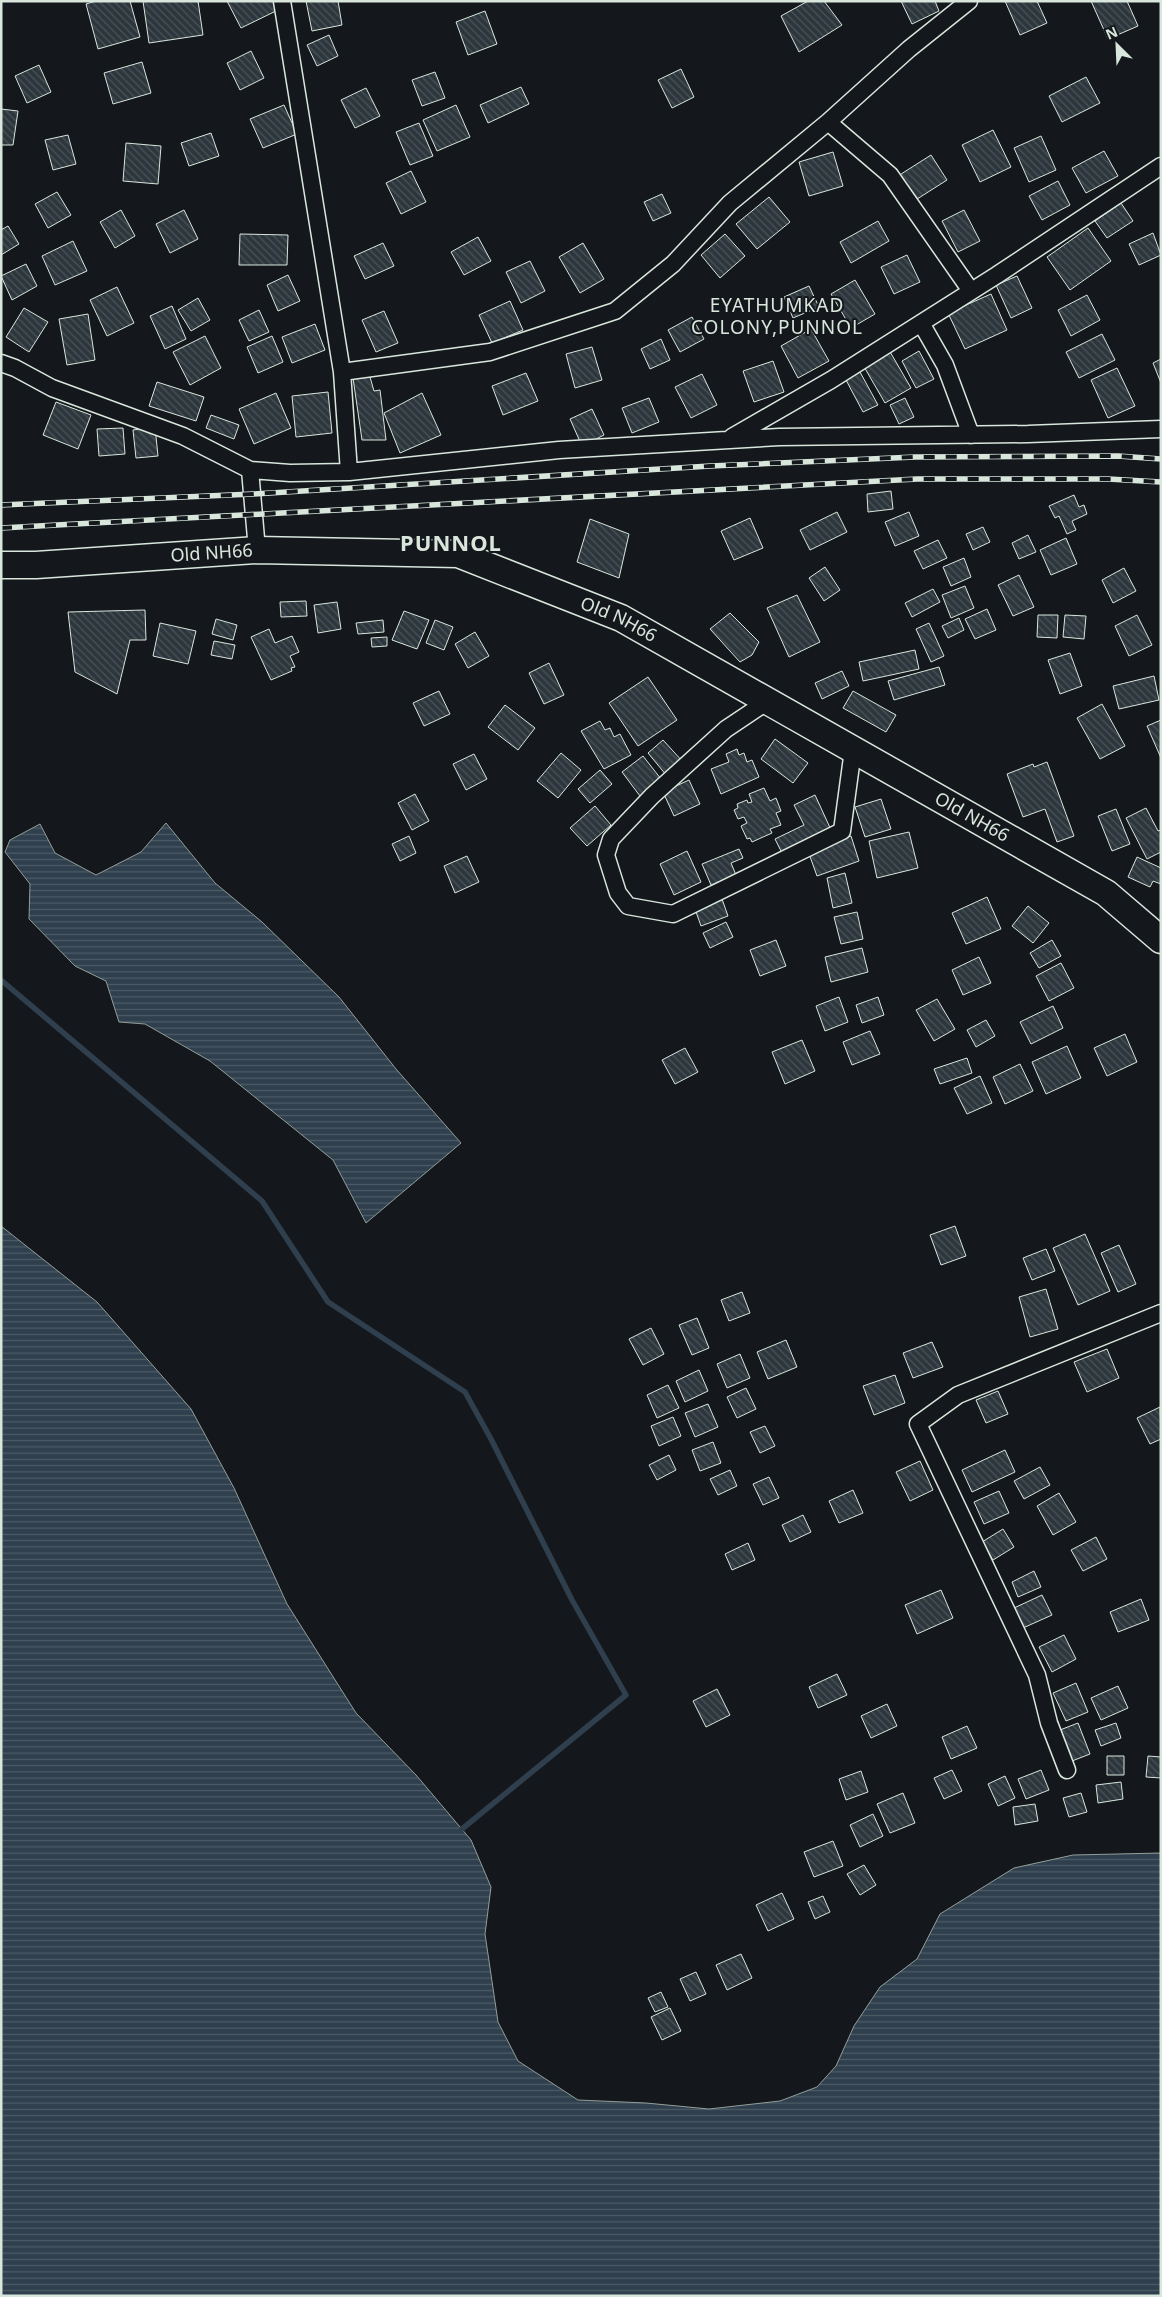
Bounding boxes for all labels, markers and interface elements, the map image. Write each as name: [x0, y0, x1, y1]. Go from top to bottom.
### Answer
north arrow: [1092, 20, 1142, 70]
text: N: [1102, 22, 1121, 44]
district label: EYATHUMKAD COLONY,PUNNOL: [691, 292, 863, 340]
district label: PUNNOL: [400, 527, 502, 557]
street label: Old NH66: [170, 537, 253, 567]
street label: Old NH66: [577, 590, 662, 647]
street label: Old NH66: [931, 785, 1014, 847]

